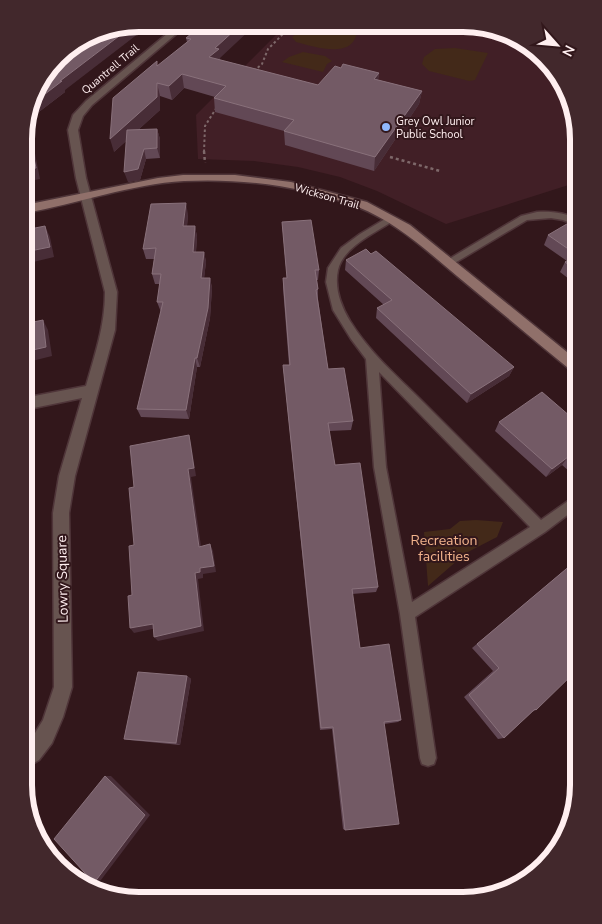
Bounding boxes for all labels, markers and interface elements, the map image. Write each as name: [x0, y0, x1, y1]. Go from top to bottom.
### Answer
north arrow: [532, 20, 582, 70]
street label: Quantrell Trail: [78, 40, 143, 98]
text: N: [557, 42, 579, 60]
place label: Grey Owl Junior Public School: [396, 114, 475, 142]
marker: Grey Owl Junior Public School: [380, 121, 392, 133]
street label: Wickson Trail: [293, 180, 362, 213]
park label: Recreation facilities: [411, 531, 477, 566]
street label: Lowry Square: [52, 535, 73, 623]

